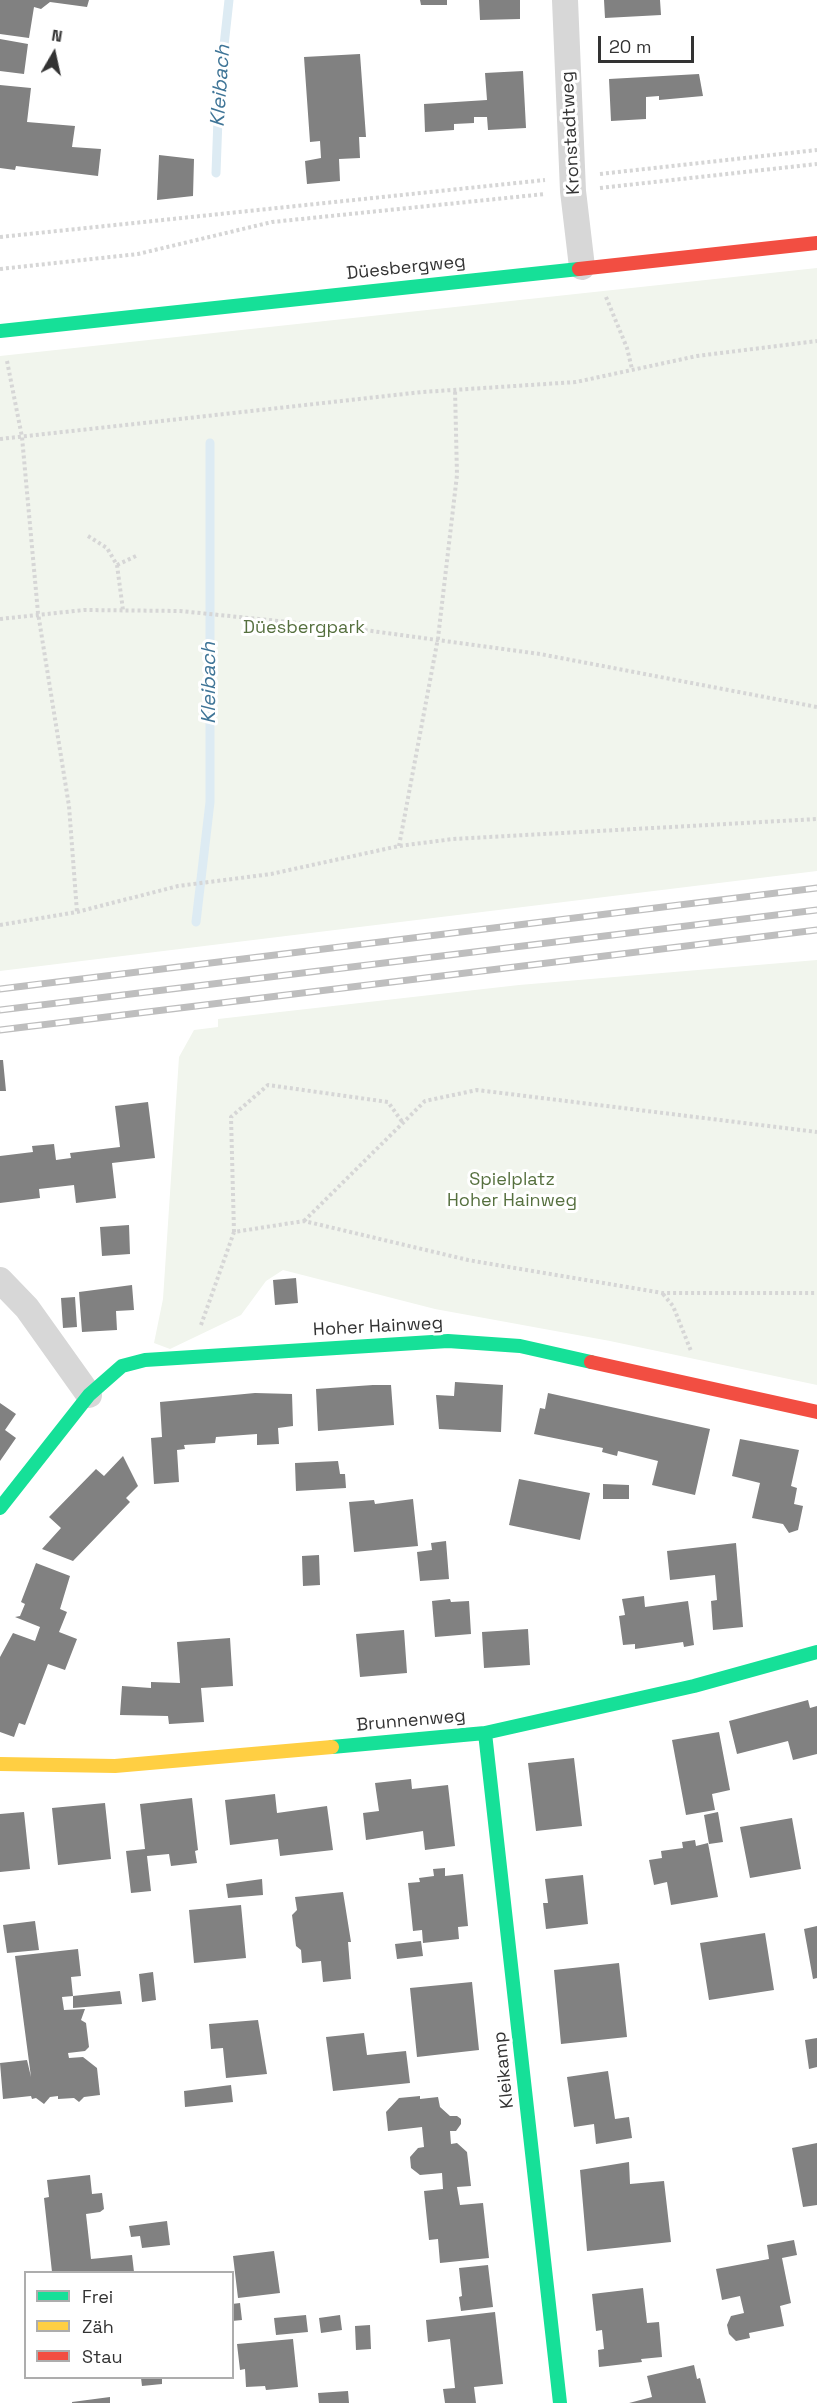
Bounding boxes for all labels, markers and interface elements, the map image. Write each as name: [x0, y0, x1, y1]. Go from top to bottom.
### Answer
north arrow: [24, 24, 84, 84]
scale bar: [601, 24, 697, 62]
text: N: [50, 25, 64, 47]
text: 20 m: [609, 35, 652, 58]
water label: Kleibach: [206, 44, 236, 128]
street label: Kronstadtweg: [557, 71, 585, 195]
street label: Düesbergweg: [345, 251, 467, 285]
park label: Düesbergpark: [243, 617, 365, 639]
water label: Kleibach: [198, 642, 222, 724]
park label: Spielplatz Hoher Hainweg: [447, 1169, 577, 1212]
street label: Hoher Hainweg: [313, 1313, 443, 1341]
street label: Brunnenweg: [355, 1705, 467, 1737]
street label: Kleikamp: [489, 2030, 519, 2110]
legend: [24, 2271, 234, 2379]
text: Frei: [82, 2285, 113, 2308]
text: Zäh: [82, 2315, 114, 2338]
text: Stau: [82, 2345, 122, 2368]

